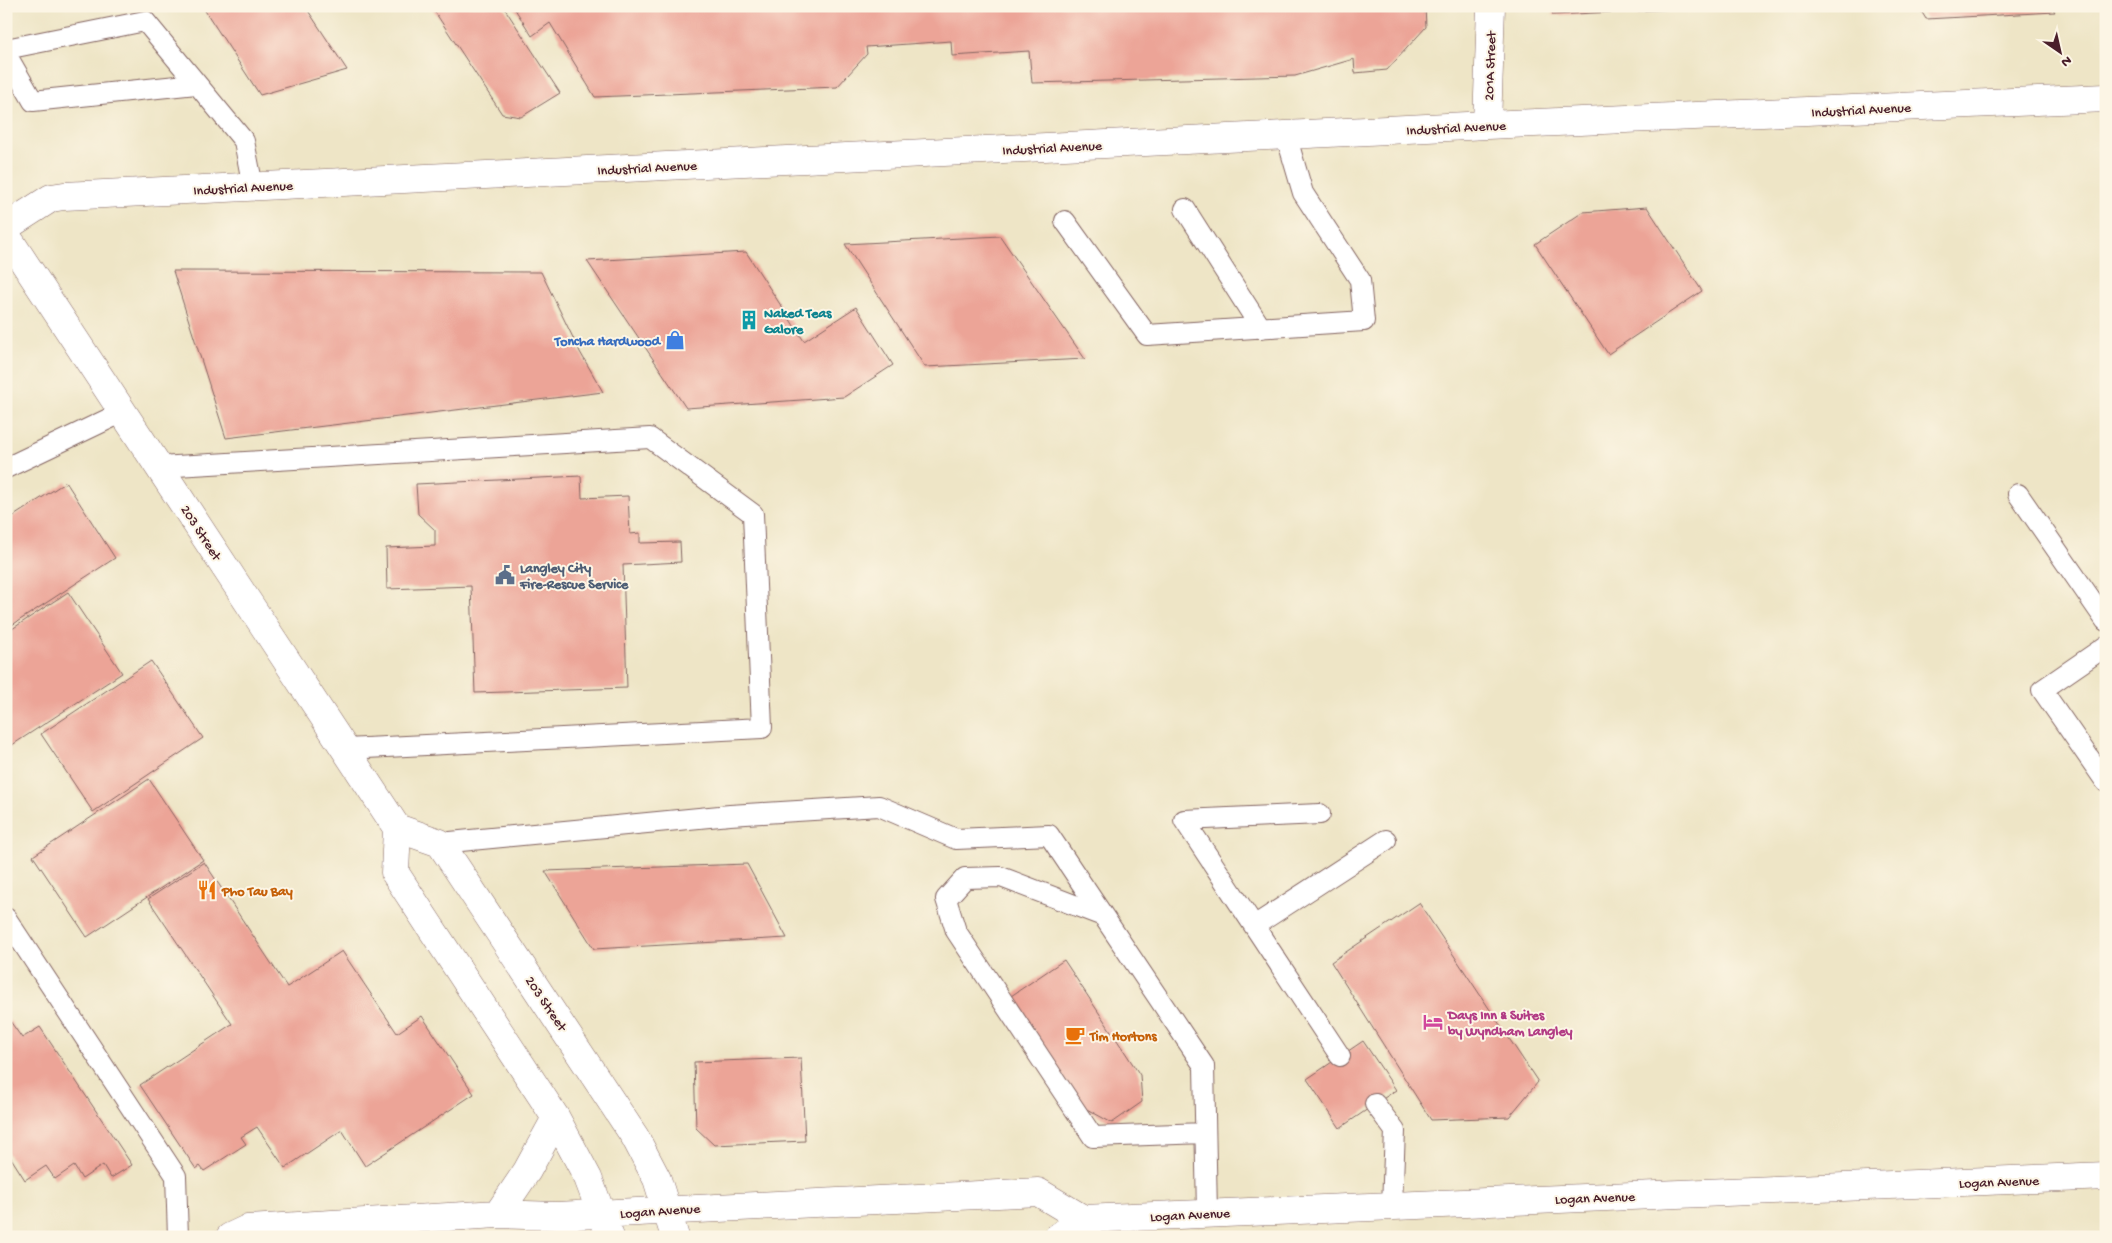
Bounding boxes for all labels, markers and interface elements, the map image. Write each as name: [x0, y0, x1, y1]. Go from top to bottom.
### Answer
north arrow: [2034, 28, 2084, 78]
street label: 201A Street: [1482, 30, 1501, 101]
text: N: [2057, 51, 2074, 70]
street label: Industrial Avenue: [1811, 100, 1912, 123]
street label: Industrial Avenue: [1406, 118, 1507, 141]
street label: Industrial Avenue: [1002, 138, 1103, 161]
street label: Industrial Avenue: [597, 158, 698, 181]
street label: Industrial Avenue: [193, 178, 294, 201]
place label: Naked Teas Galore: [764, 306, 832, 339]
building icon: Naked Teas Galore: [738, 309, 760, 331]
shop icon: Toncha Hardwood: [664, 329, 686, 351]
place label: Toncha Hardwood: [554, 334, 662, 351]
street label: 203 Street: [176, 502, 225, 565]
place label: Langley City Fire-Rescue Service: [519, 561, 629, 594]
public building icon: Langley City Fire-Rescue Service: [494, 564, 516, 586]
restaurant icon: Pho Tau Bay: [196, 879, 218, 901]
place label: Pho Tau Bay: [221, 884, 293, 901]
street label: 203 Street: [520, 974, 570, 1036]
place label: Days Inn & Suites by Wyndham Langley: [1446, 1008, 1573, 1041]
hotel icon: Days Inn & Suites by Wyndham Langley: [1422, 1011, 1444, 1033]
cafe icon: Tim Hortons: [1064, 1024, 1086, 1046]
place label: Tim Hortons: [1089, 1029, 1158, 1046]
street label: Logan Avenue: [1959, 1174, 2040, 1193]
street label: Logan Avenue: [1555, 1190, 1636, 1209]
street label: Logan Avenue: [620, 1201, 702, 1224]
street label: Logan Avenue: [1150, 1206, 1231, 1227]

